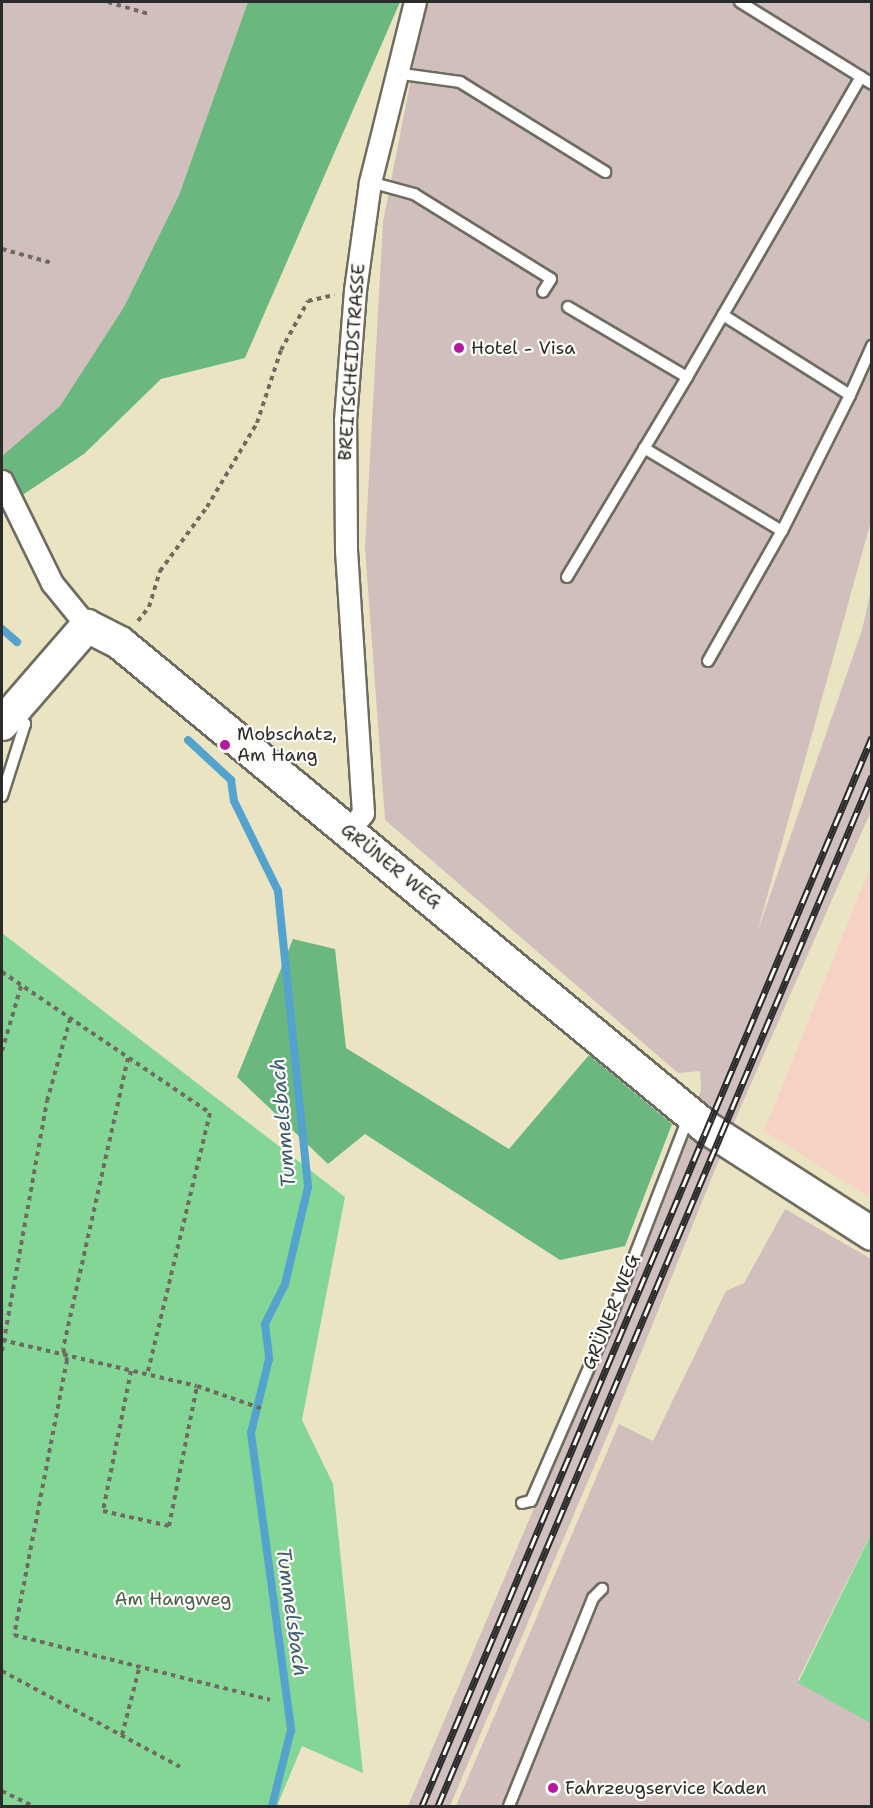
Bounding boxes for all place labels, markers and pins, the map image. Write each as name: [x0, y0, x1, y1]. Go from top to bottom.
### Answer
place label: Hotel - Visa: [471, 337, 575, 359]
marker: Hotel - Visa: [452, 341, 466, 355]
place label: Mobschatz, Am Hang: [237, 724, 337, 766]
marker: Mobschatz, Am Hang: [218, 738, 232, 752]
place label: Fahrzeugservice Kaden: [565, 1777, 767, 1799]
marker: Fahrzeugservice Kaden: [546, 1781, 560, 1795]

